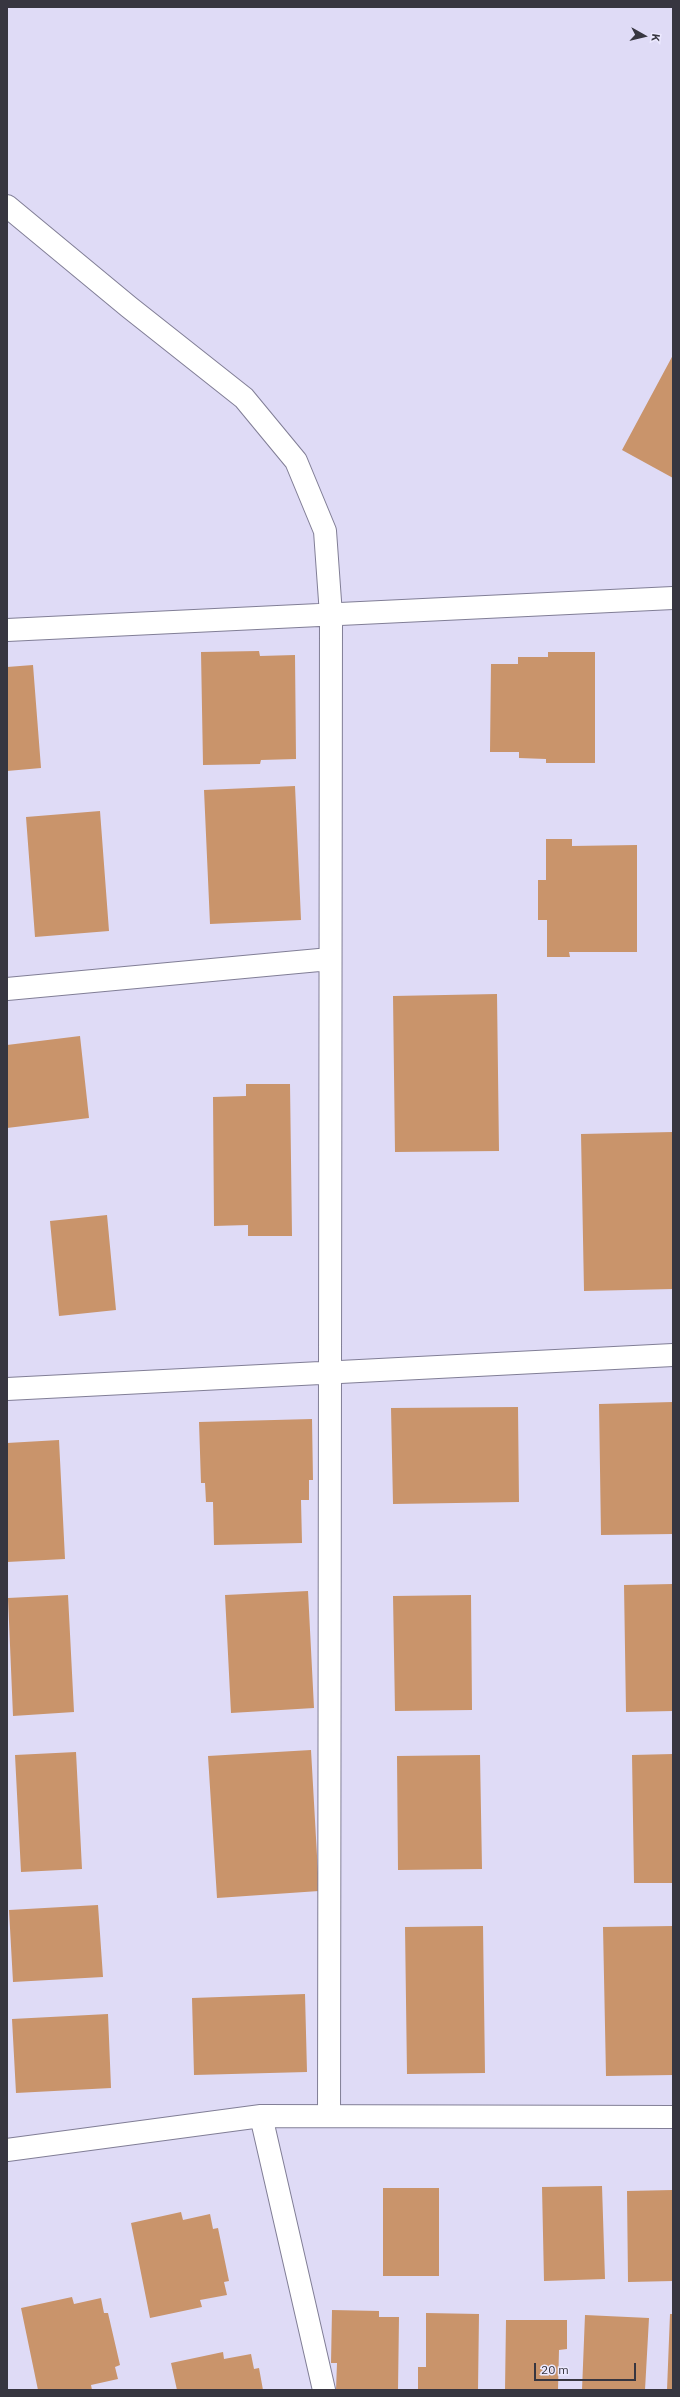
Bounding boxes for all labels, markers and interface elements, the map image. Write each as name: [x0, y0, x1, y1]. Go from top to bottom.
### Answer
north arrow: [624, 16, 664, 56]
text: K: [648, 33, 663, 42]
scale bar: [536, 2355, 638, 2381]
text: 20 m: [541, 2362, 569, 2377]

